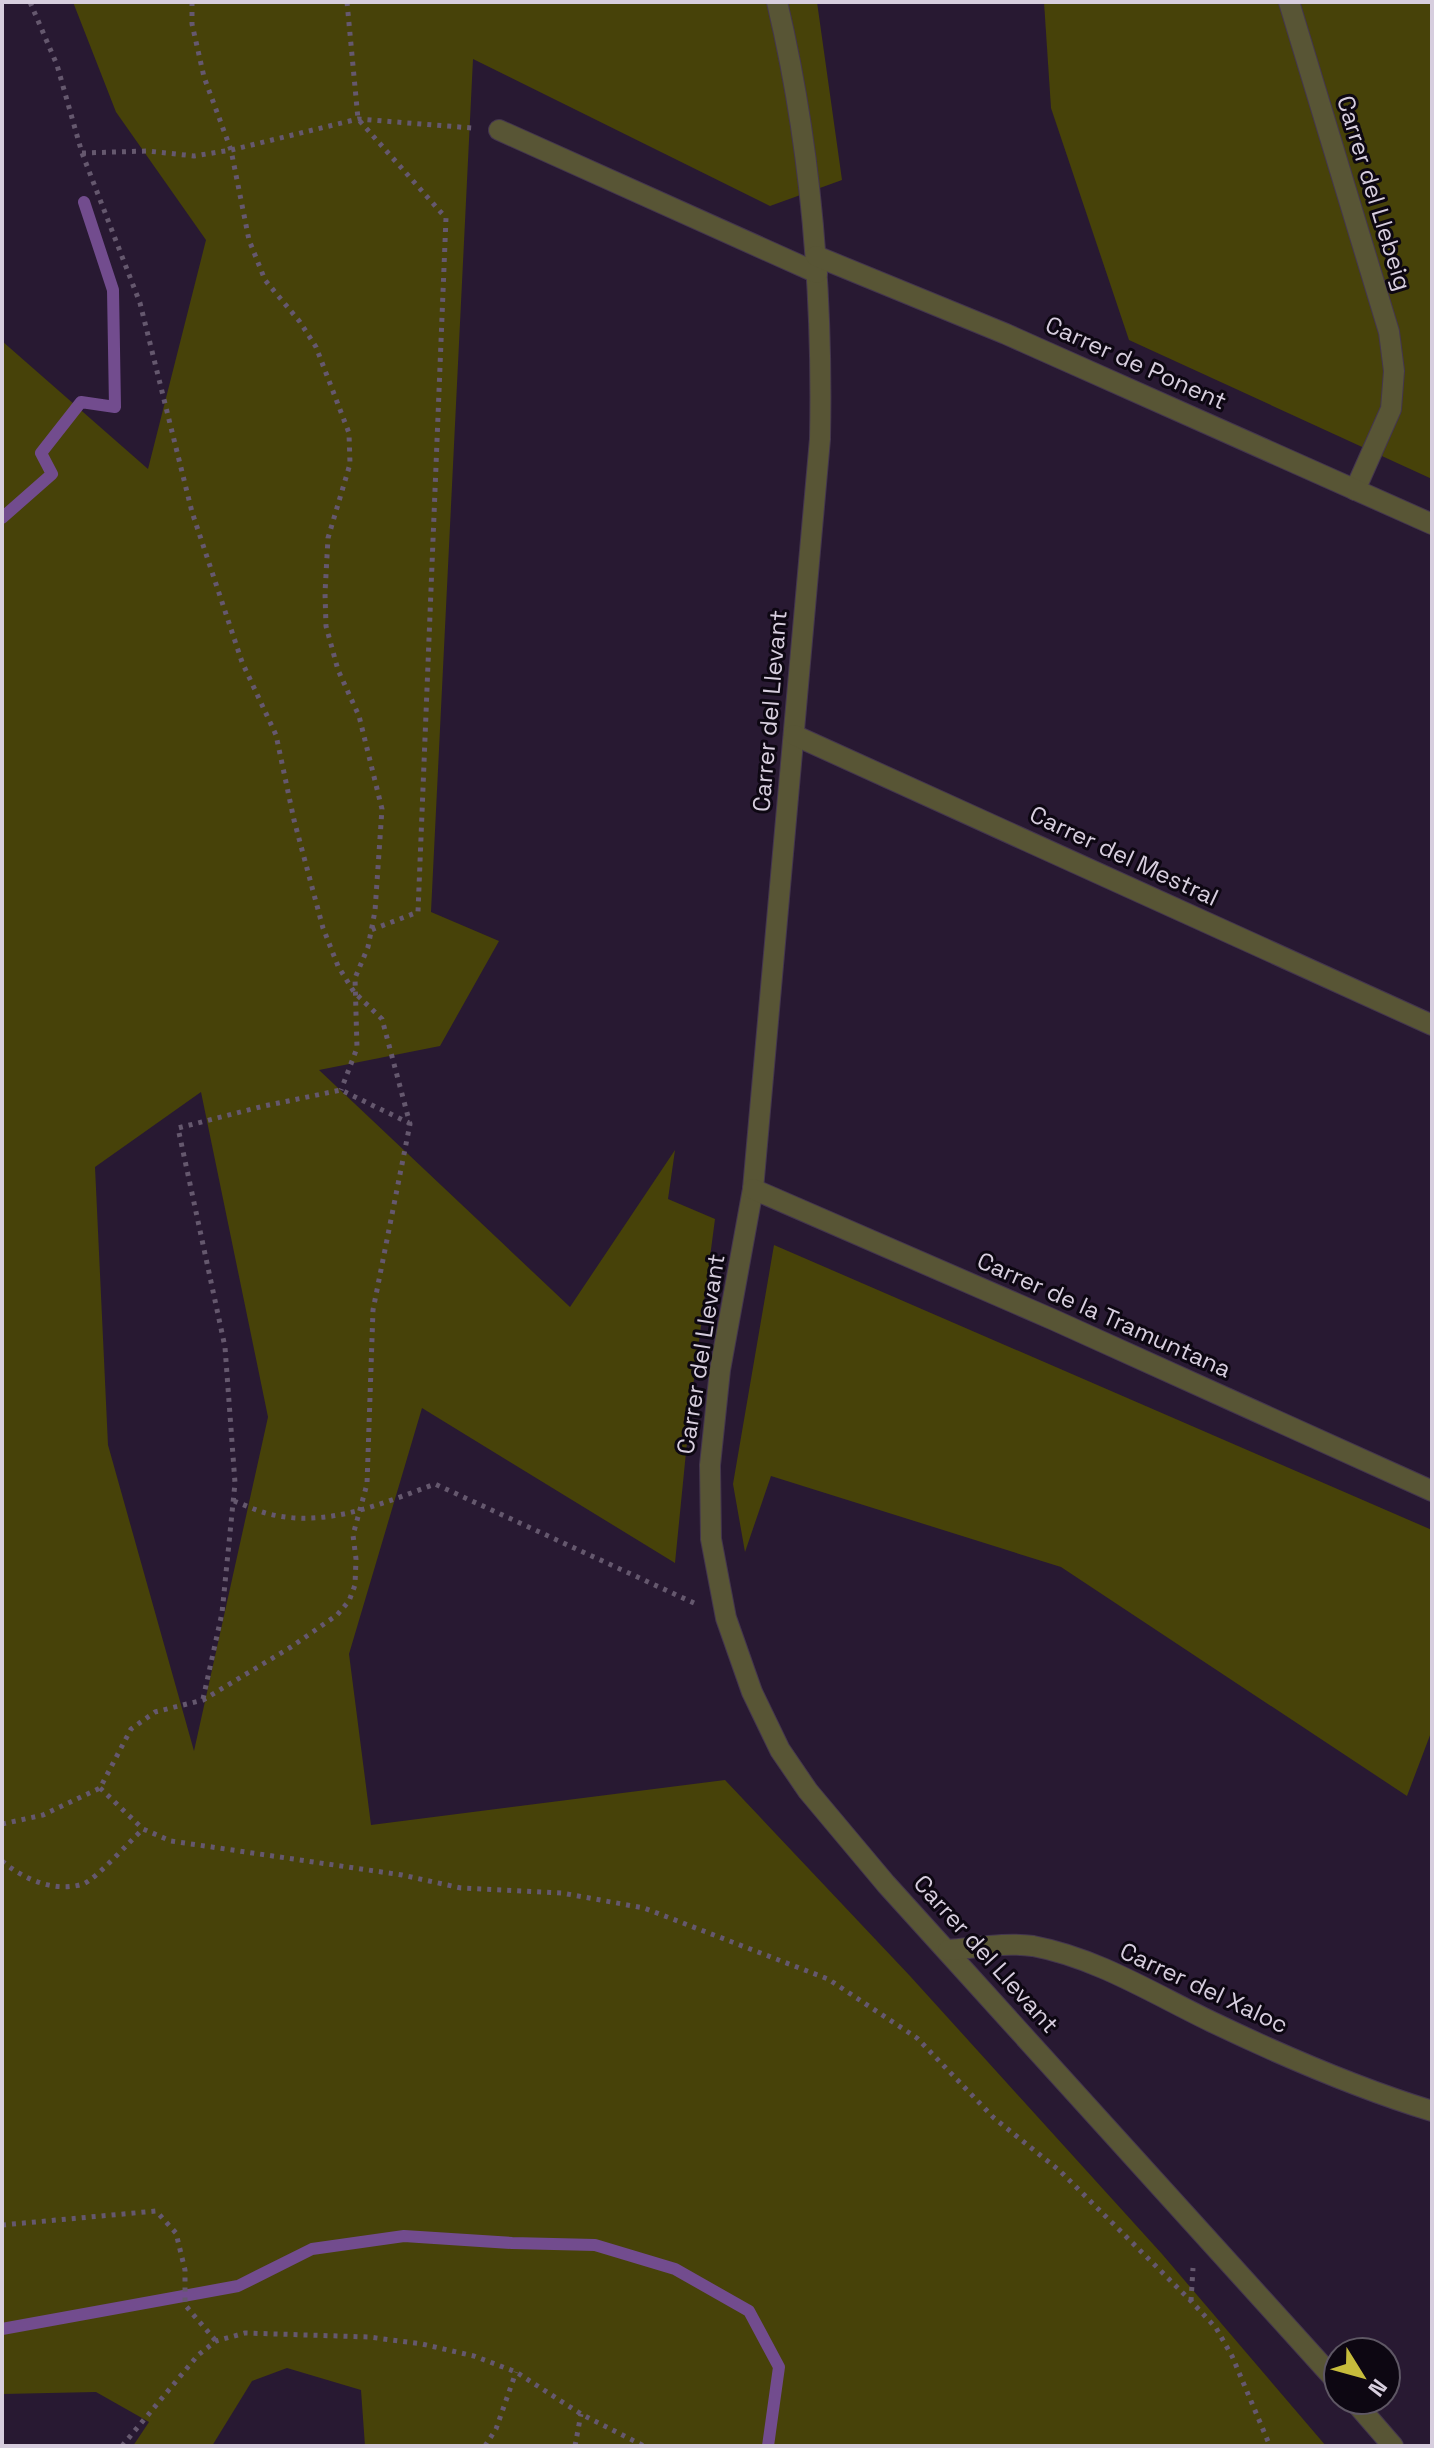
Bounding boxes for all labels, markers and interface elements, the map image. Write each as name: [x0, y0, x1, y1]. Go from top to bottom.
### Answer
street label: Carrer del Llebeig: [1330, 92, 1419, 294]
street label: Carrer de Ponent: [1041, 309, 1232, 416]
street label: Carrer del Llevant: [745, 609, 794, 813]
street label: Carrer del Mestral: [1025, 798, 1224, 913]
street label: Carrer de la Tramuntana: [972, 1244, 1236, 1385]
street label: Carrer del Llevant: [669, 1251, 732, 1456]
street label: Carrer del Llevant: [907, 1868, 1066, 2039]
street label: Carrer del Xaloc: [1115, 1935, 1293, 2040]
north arrow: [1322, 2336, 1402, 2416]
text: N: [1362, 2374, 1394, 2402]

